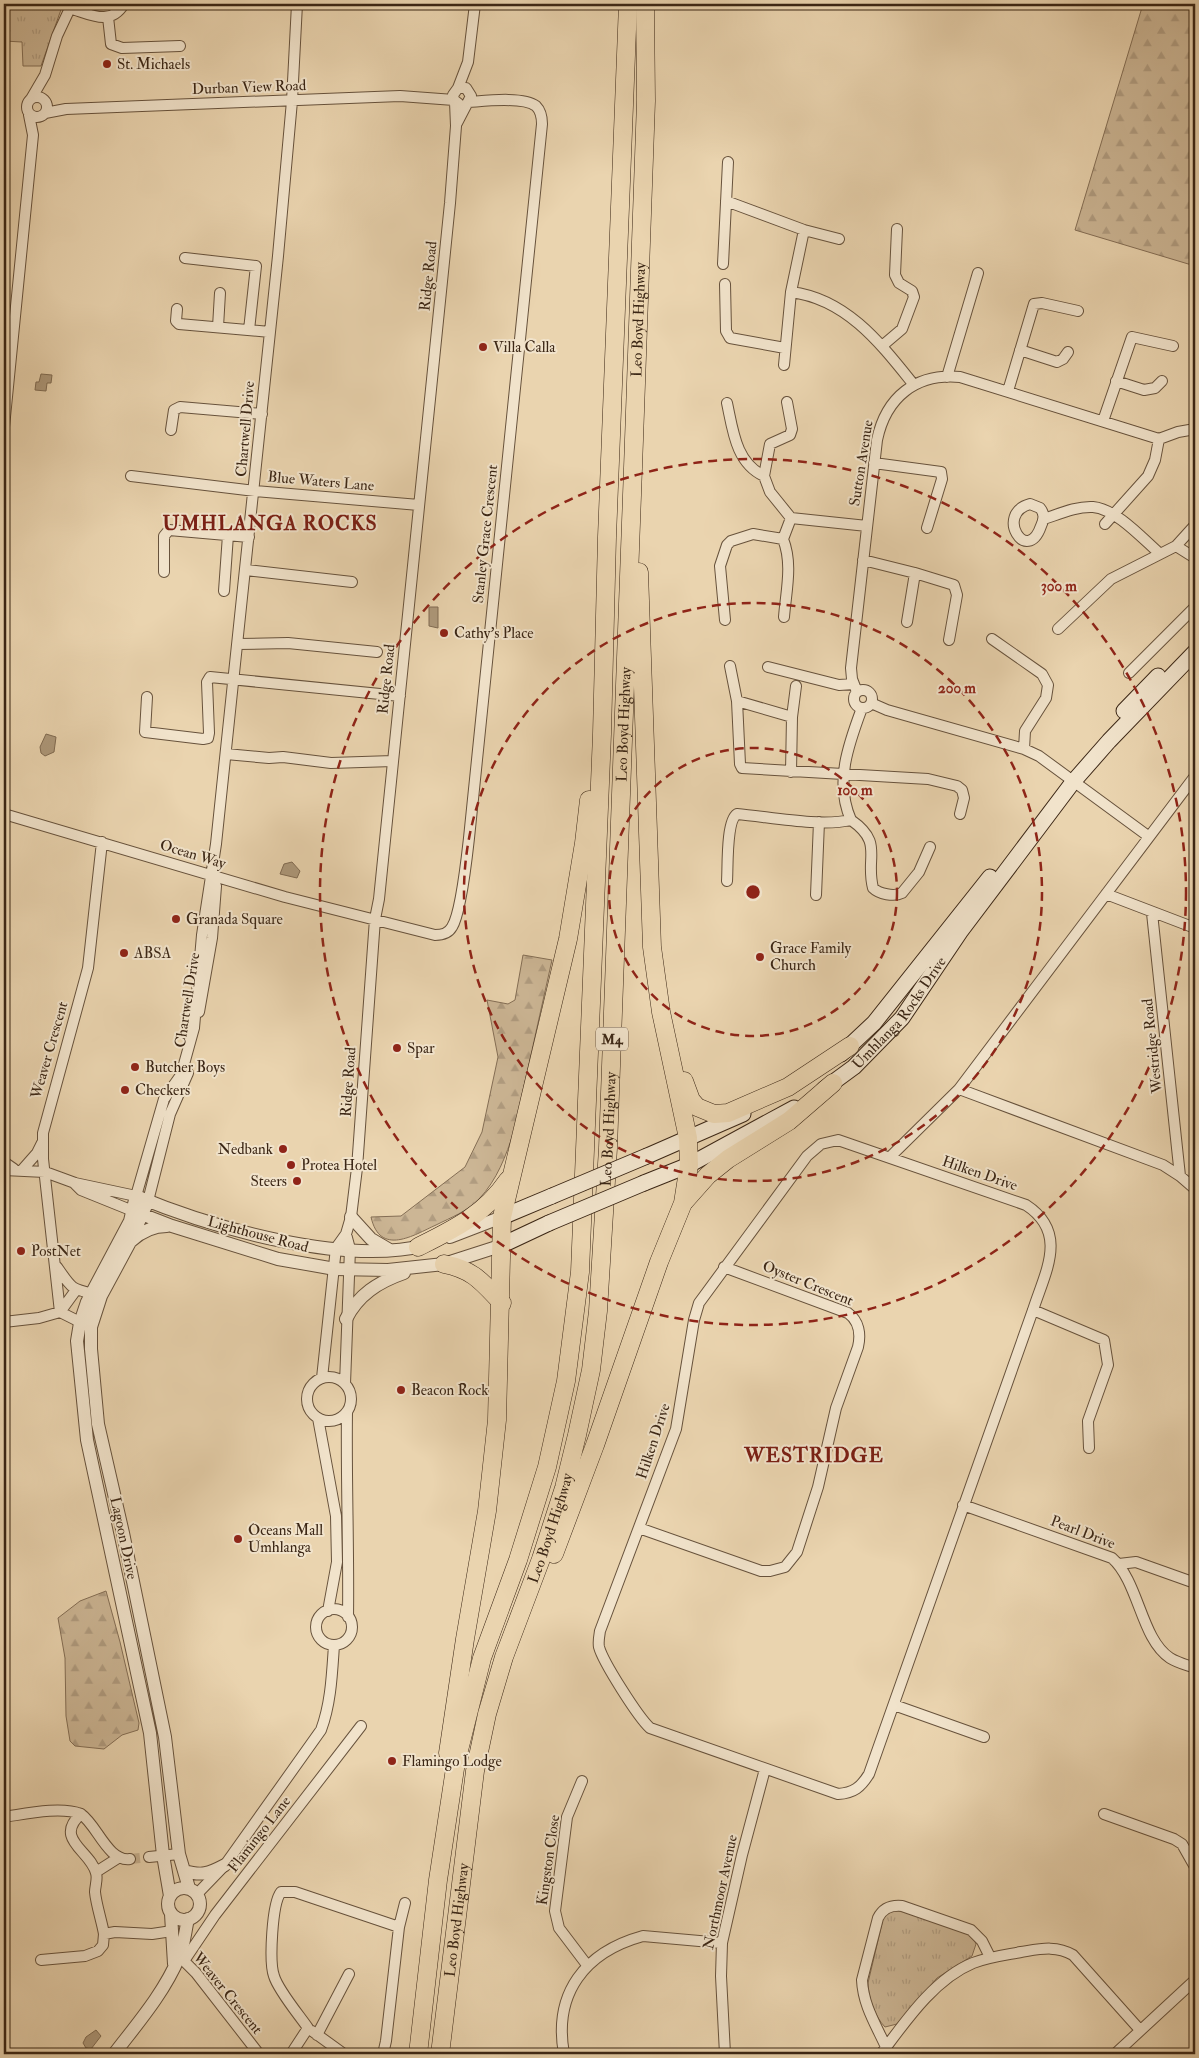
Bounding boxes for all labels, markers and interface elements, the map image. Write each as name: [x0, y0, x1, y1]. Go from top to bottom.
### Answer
place label: St. Michaels: [117, 55, 190, 74]
marker: St. Michaels: [101, 58, 113, 70]
street label: Durban View Road: [191, 76, 307, 99]
street label: Ridge Road: [415, 240, 442, 312]
street label: Leo Boyd Highway: [627, 262, 650, 377]
place label: Villa Calla: [493, 338, 556, 357]
marker: Villa Calla: [477, 341, 489, 353]
street label: Chartwell Drive: [232, 380, 259, 478]
street label: Sutton Avenue: [845, 419, 878, 508]
street label: Stanley Grace Crescent: [469, 464, 502, 604]
street label: Blue Waters Lane: [267, 467, 375, 496]
district label: UMHLANGA ROCKS: [162, 511, 378, 536]
text: 300 m: [1041, 577, 1077, 596]
place label: Cathy's Place: [454, 624, 534, 643]
marker: Cathy's Place: [438, 627, 450, 639]
street label: Ridge Road: [373, 643, 400, 715]
street label: Leo Boyd Highway: [612, 666, 636, 782]
text: 200 m: [938, 679, 976, 698]
text: 100 m: [837, 781, 873, 800]
street label: Ocean Way: [157, 835, 229, 874]
centre of rings: [744, 883, 762, 901]
place label: Granada Square: [186, 910, 283, 929]
marker: Granada Square: [170, 913, 182, 925]
place label: Grace Family Church: [770, 939, 851, 975]
place label: ABSA: [133, 944, 172, 963]
marker: ABSA: [118, 947, 130, 959]
street label: Chartwell Drive: [171, 951, 204, 1049]
marker: Grace Family Church: [754, 951, 766, 963]
street label: Umhlanga Rocks Drive: [848, 953, 951, 1073]
street label: Westridge Road: [1138, 997, 1167, 1095]
street label: Weaver Crescent: [26, 999, 72, 1102]
road number: M4: [596, 1028, 628, 1050]
place label: Spar: [407, 1039, 435, 1059]
marker: Spar: [391, 1042, 403, 1054]
street label: Ridge Road: [337, 1046, 360, 1118]
place label: Butcher Boys: [145, 1058, 225, 1077]
marker: Butcher Boys: [129, 1061, 141, 1073]
street label: Leo Boyd Highway: [597, 1071, 621, 1187]
place label: Checkers: [135, 1081, 190, 1100]
marker: Checkers: [119, 1084, 131, 1096]
place label: Nedbank: [218, 1140, 273, 1159]
marker: Nedbank: [277, 1143, 289, 1155]
street label: Hilken Drive: [940, 1152, 1020, 1195]
place label: Protea Hotel: [301, 1156, 377, 1175]
marker: Protea Hotel: [285, 1159, 297, 1171]
place label: Steers: [251, 1172, 287, 1191]
marker: Steers: [291, 1175, 303, 1187]
street label: Lighthouse Road: [205, 1212, 311, 1257]
place label: PostNet: [31, 1242, 81, 1261]
marker: PostNet: [15, 1245, 27, 1257]
street label: Oyster Crescent: [760, 1257, 856, 1310]
place label: Beacon Rock: [411, 1381, 488, 1400]
marker: Beacon Rock: [395, 1384, 407, 1396]
street label: Hilken Drive: [632, 1401, 675, 1481]
district label: WESTRIDGE: [743, 1443, 884, 1468]
street label: Leo Boyd Highway: [524, 1471, 577, 1586]
street label: Lagoon Drive: [105, 1495, 142, 1581]
street label: Pearl Drive: [1048, 1511, 1118, 1553]
place label: Oceans Mall Umhlanga: [248, 1521, 323, 1557]
marker: Oceans Mall Umhlanga: [232, 1533, 244, 1545]
place label: Flamingo Lodge: [402, 1752, 502, 1771]
marker: Flamingo Lodge: [386, 1755, 398, 1767]
street label: Flamingo Lane: [224, 1792, 295, 1876]
street label: Kingston Close: [533, 1814, 564, 1906]
street label: Northmoor Avenue: [699, 1833, 742, 1951]
street label: Leo Boyd Highway: [441, 1862, 474, 1978]
street label: Weaver Crescent: [188, 1948, 267, 2038]

